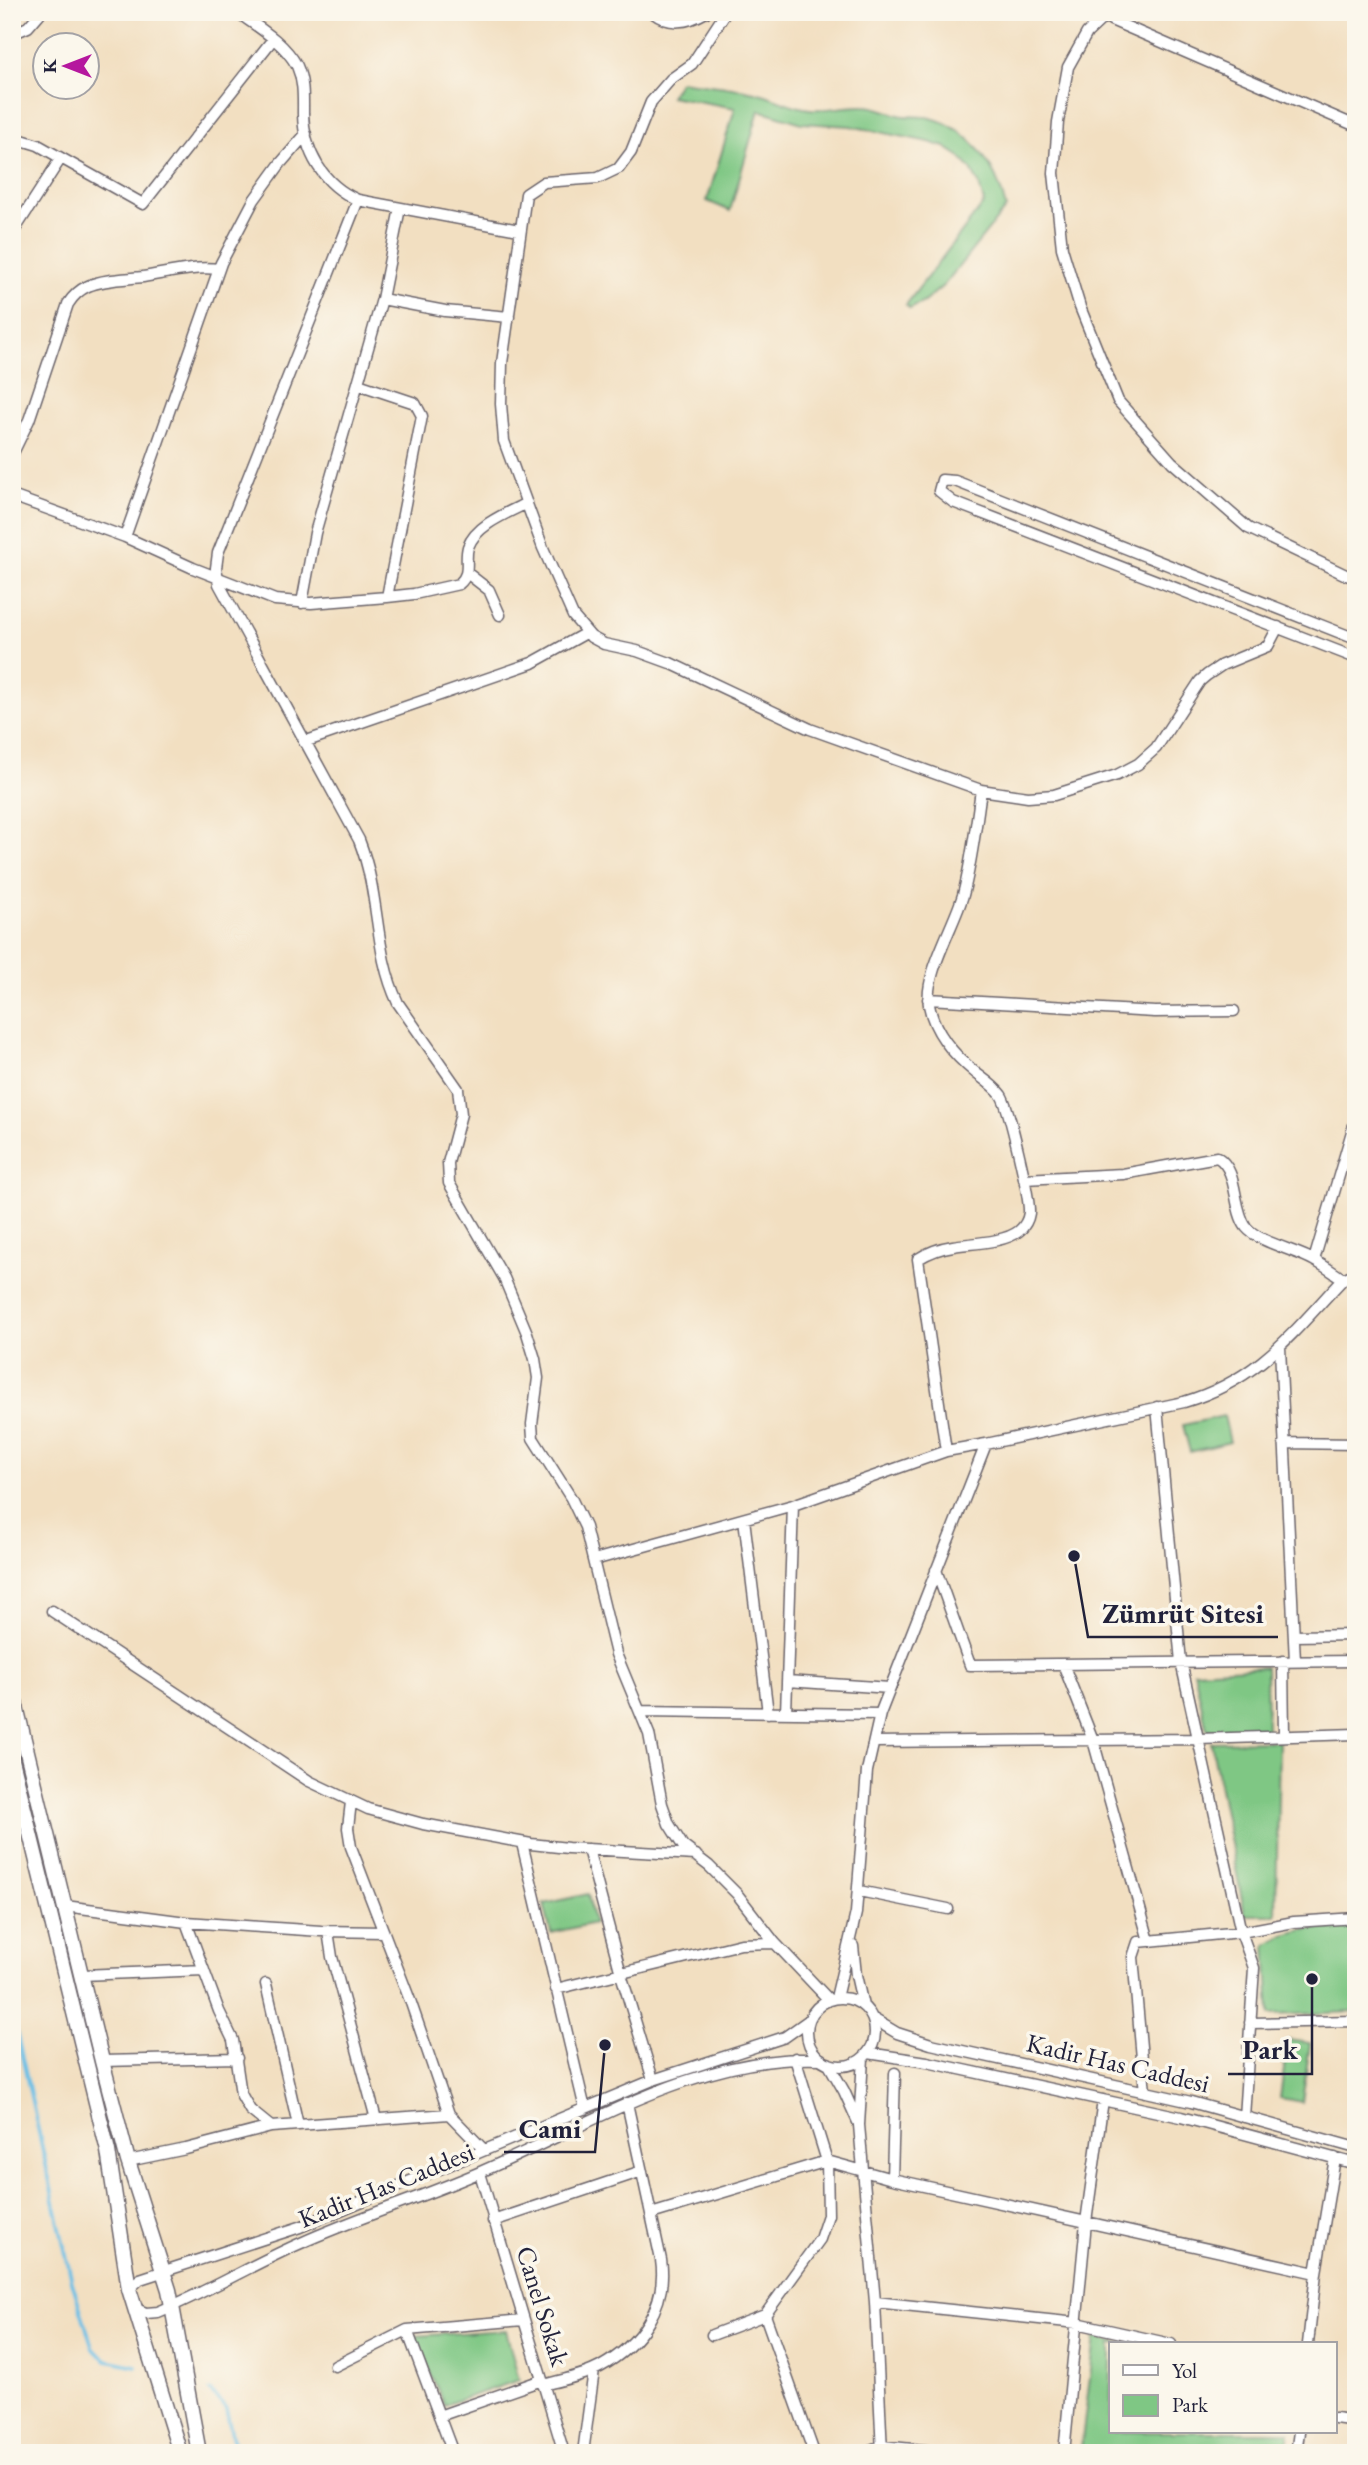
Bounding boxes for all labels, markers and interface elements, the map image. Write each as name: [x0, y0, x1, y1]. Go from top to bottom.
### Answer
north arrow: [32, 32, 102, 102]
text: K: [37, 58, 62, 73]
callout: Zümrüt Sitesi: [1088, 1588, 1278, 1637]
text: Zümrüt Sitesi: [1102, 1595, 1264, 1631]
street label: Kadir Has Caddesi: [1023, 2025, 1213, 2101]
callout: Park: [1228, 2025, 1312, 2074]
text: Park: [1242, 2031, 1298, 2067]
callout: Cami: [504, 2103, 595, 2152]
text: Cami: [519, 2110, 581, 2146]
street label: Kadir Has Caddesi: [293, 2134, 479, 2236]
street label: Canel Sokak: [509, 2242, 578, 2371]
legend: [1109, 2342, 1336, 2434]
text: Yol: [1172, 2357, 1197, 2384]
text: Park: [1172, 2391, 1209, 2418]

